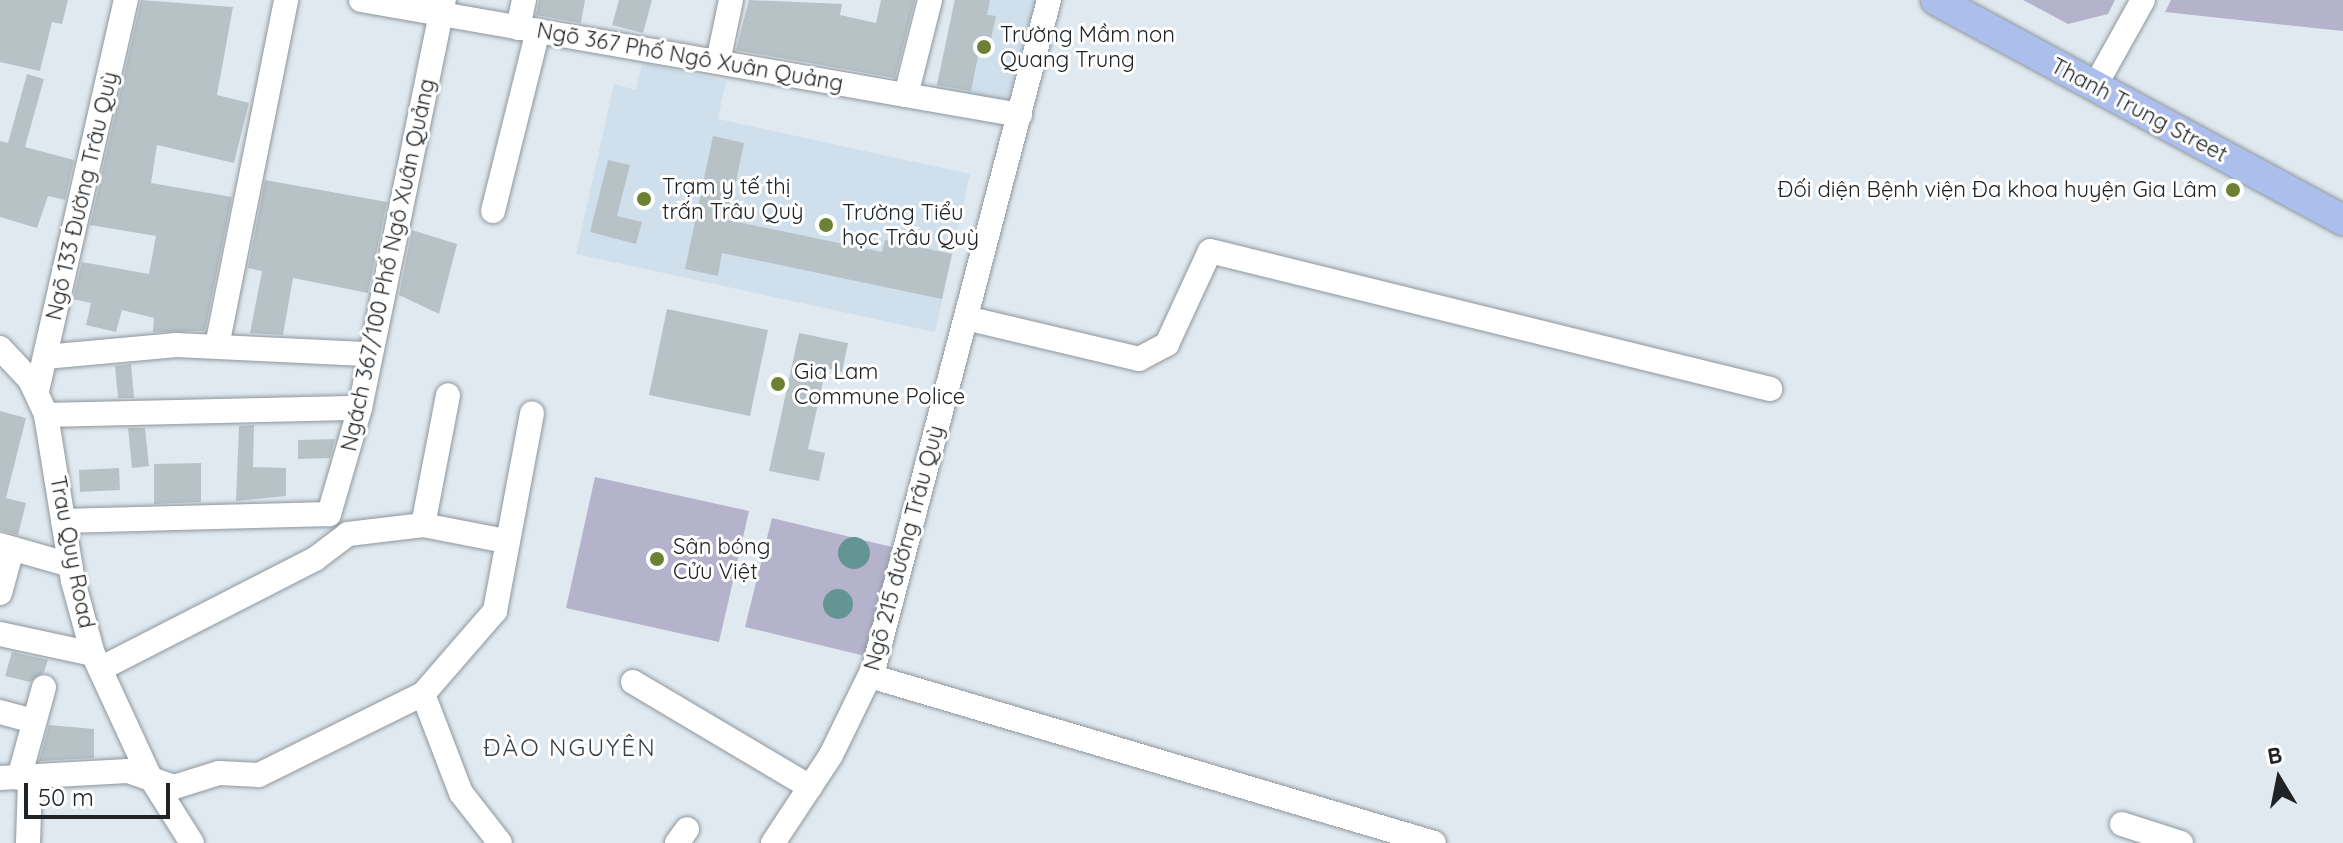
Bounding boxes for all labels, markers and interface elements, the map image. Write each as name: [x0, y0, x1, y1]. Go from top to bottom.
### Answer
street label: Ngõ 367 Phố Ngô Xuân Quảng: [535, 17, 845, 97]
place label: Trường Mầm non Quang Trung: [1000, 21, 1175, 72]
marker: Trường Mầm non Quang Trung: [975, 38, 993, 56]
street label: Thanh Trung Street: [2046, 52, 2232, 168]
street label: Ngõ 133 Đường Trâu Quỳ: [41, 69, 123, 323]
street label: Ngách 367/100 Phố Ngô Xuân Quảng: [336, 76, 440, 454]
place label: Trạm y tế thị trấn Trâu Quỳ: [662, 173, 804, 224]
place label: Đối diện Bệnh viện Đa khoa huyện Gia Lâm: [1778, 177, 2217, 203]
marker: Đối diện Bệnh viện Đa khoa huyện Gia Lâm: [2224, 181, 2242, 199]
marker: Trạm y tế thị trấn Trâu Quỳ: [633, 188, 655, 210]
place label: Trường Tiểu học Trâu Quỳ: [842, 199, 979, 250]
marker: Trường Tiểu học Trâu Quỳ: [817, 216, 835, 234]
place label: Gia Lam Commune Police: [794, 358, 965, 410]
marker: Gia Lam Commune Police: [769, 375, 787, 393]
street label: Ngõ 215 đường Trâu Quỳ: [859, 422, 949, 674]
street label: Trau Quy Road: [44, 474, 100, 630]
place label: Sân bóng Cửu Việt: [673, 533, 770, 584]
marker: Sân bóng Cửu Việt: [648, 550, 666, 568]
district label: ĐÀO NGUYÊN: [483, 734, 657, 762]
north arrow: [2239, 739, 2319, 819]
text: B: [2265, 740, 2284, 770]
scale bar: [28, 767, 174, 817]
text: 50 m: [38, 782, 94, 812]

